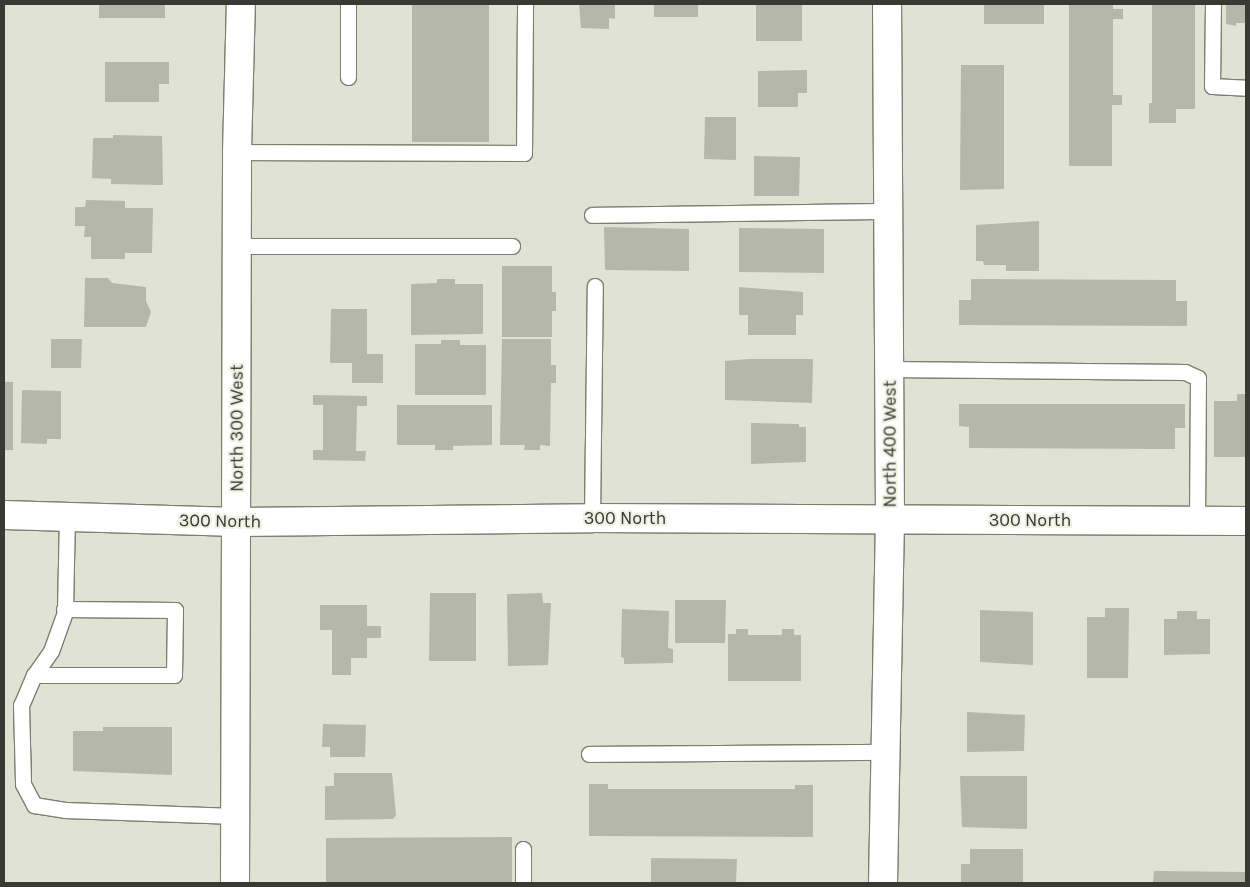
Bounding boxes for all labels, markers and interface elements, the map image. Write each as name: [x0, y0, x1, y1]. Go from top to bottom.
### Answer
street label: North 300 West: [226, 364, 248, 492]
street label: North 400 West: [879, 380, 901, 508]
street label: 300 North: [584, 507, 666, 529]
street label: 300 North: [179, 509, 261, 533]
street label: 300 North: [989, 509, 1071, 531]

